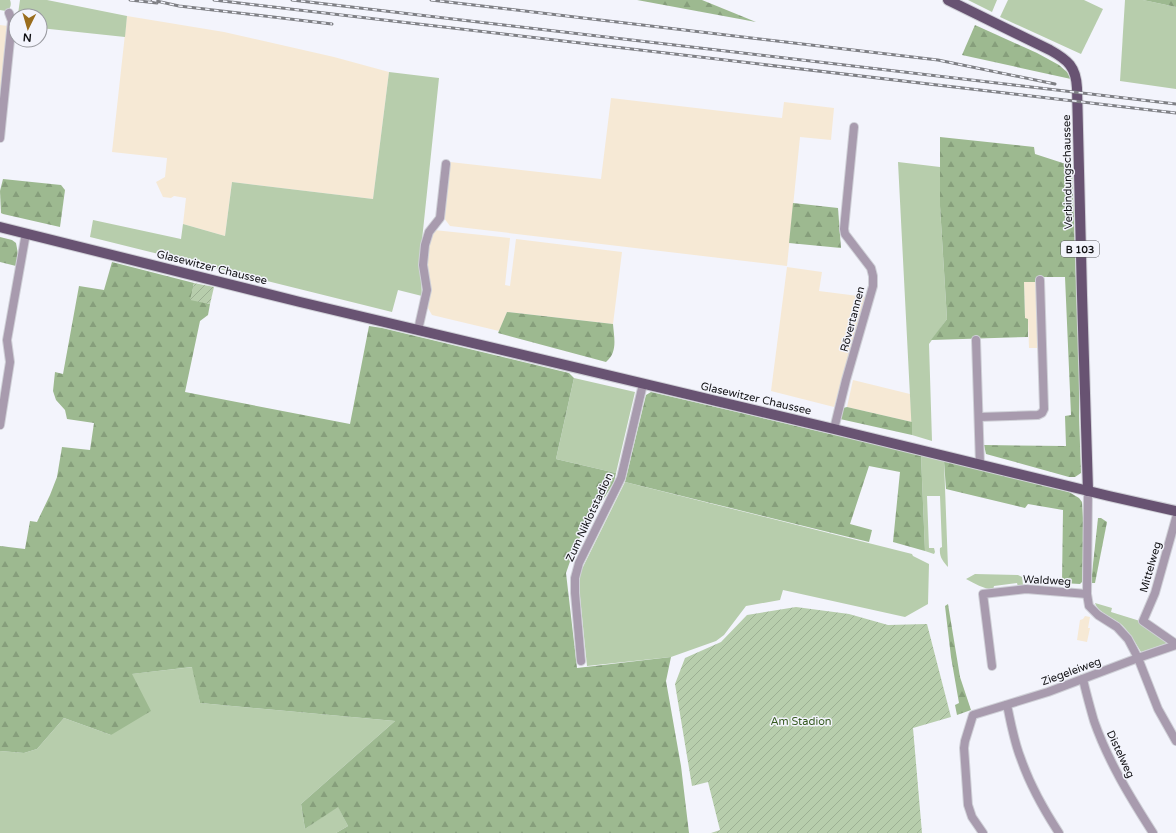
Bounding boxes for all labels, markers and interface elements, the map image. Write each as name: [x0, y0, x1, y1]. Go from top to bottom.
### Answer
north arrow: [8, 8, 48, 48]
text: N: [22, 31, 32, 44]
street label: Verbindungschaussee: [1060, 114, 1075, 230]
road number: B 103: [1061, 241, 1099, 257]
street label: Glasewitzer Chaussee: [155, 247, 268, 288]
street label: Rövertannen: [837, 285, 867, 353]
street label: Glasewitzer Chaussee: [699, 379, 813, 418]
street label: Zum Niklotstadion: [563, 471, 616, 564]
street label: Mittelweg: [1137, 540, 1164, 594]
street label: Waldweg: [1022, 573, 1072, 588]
street label: Ziegeleiweg: [1040, 655, 1103, 688]
park label: Am Stadion: [770, 715, 832, 728]
street label: Distelweg: [1104, 728, 1137, 780]

